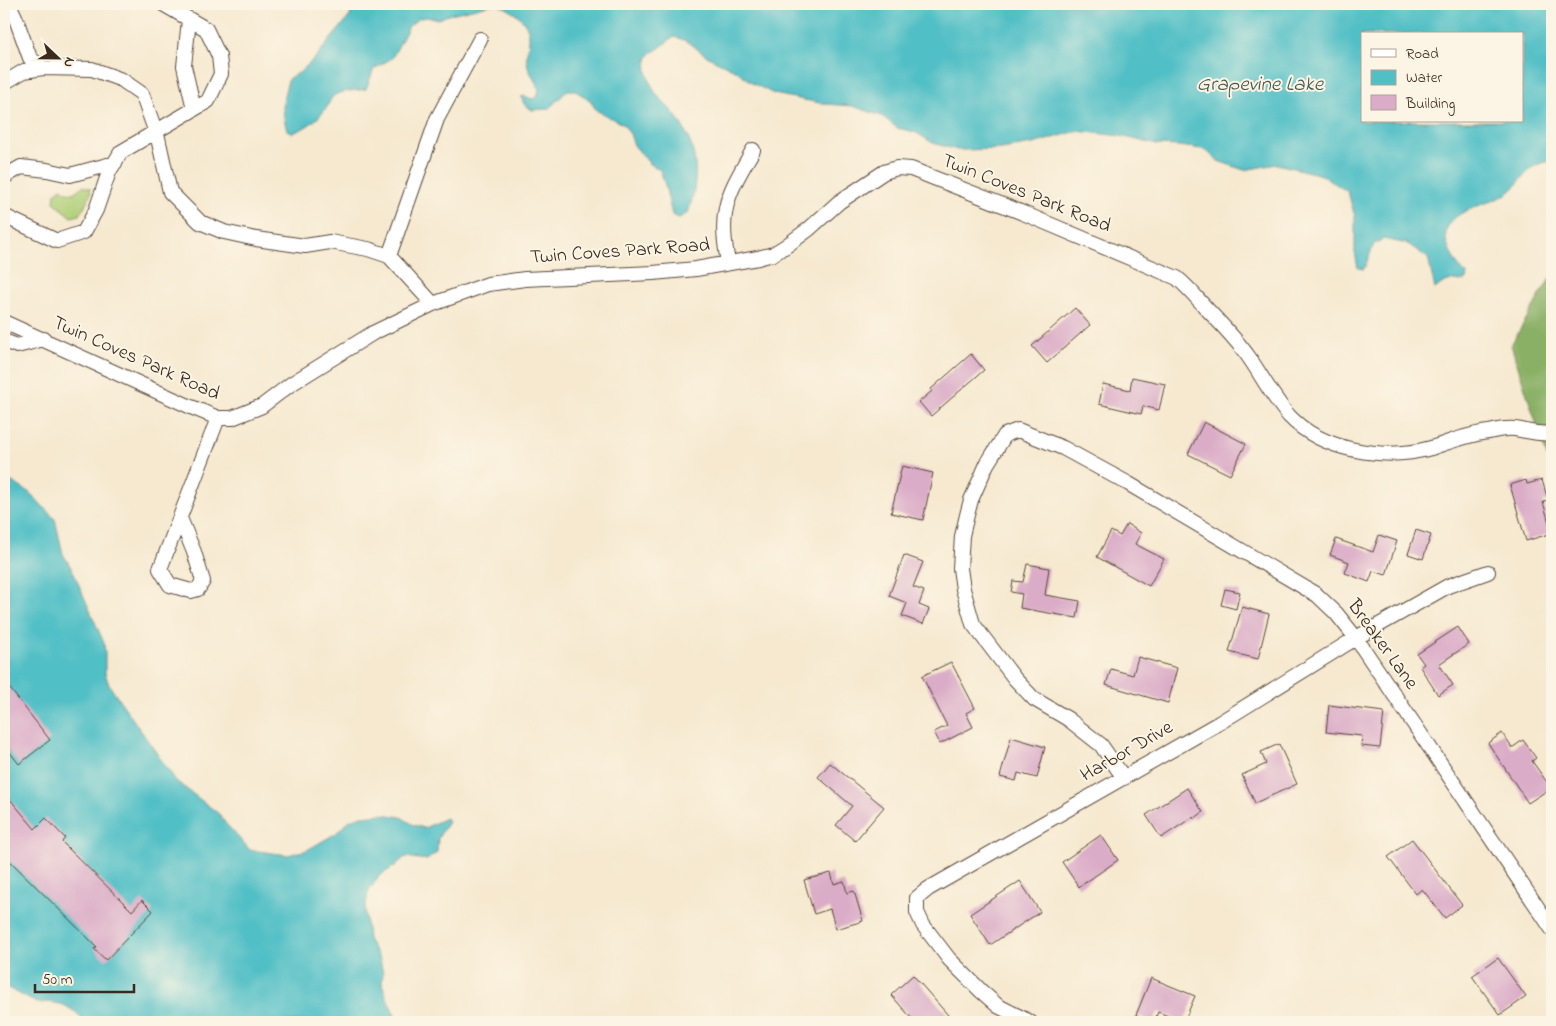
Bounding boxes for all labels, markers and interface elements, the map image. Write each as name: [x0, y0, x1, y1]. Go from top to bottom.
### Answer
north arrow: [32, 32, 82, 82]
legend: [1361, 32, 1524, 122]
text: Road: [1406, 43, 1439, 65]
text: N: [57, 54, 80, 71]
text: Water: [1406, 67, 1442, 89]
water label: Grapevine Lake: [1197, 70, 1325, 100]
text: Building: [1405, 93, 1455, 116]
street label: Twin Coves Park Road: [937, 147, 1115, 241]
street label: Twin Coves Park Road: [529, 231, 711, 273]
street label: Twin Coves Park Road: [48, 309, 224, 409]
street label: Breaker Lane: [1339, 593, 1425, 696]
street label: Harbor Drive: [1075, 714, 1179, 790]
scale bar: [35, 961, 134, 993]
text: 50 m: [42, 969, 73, 991]

